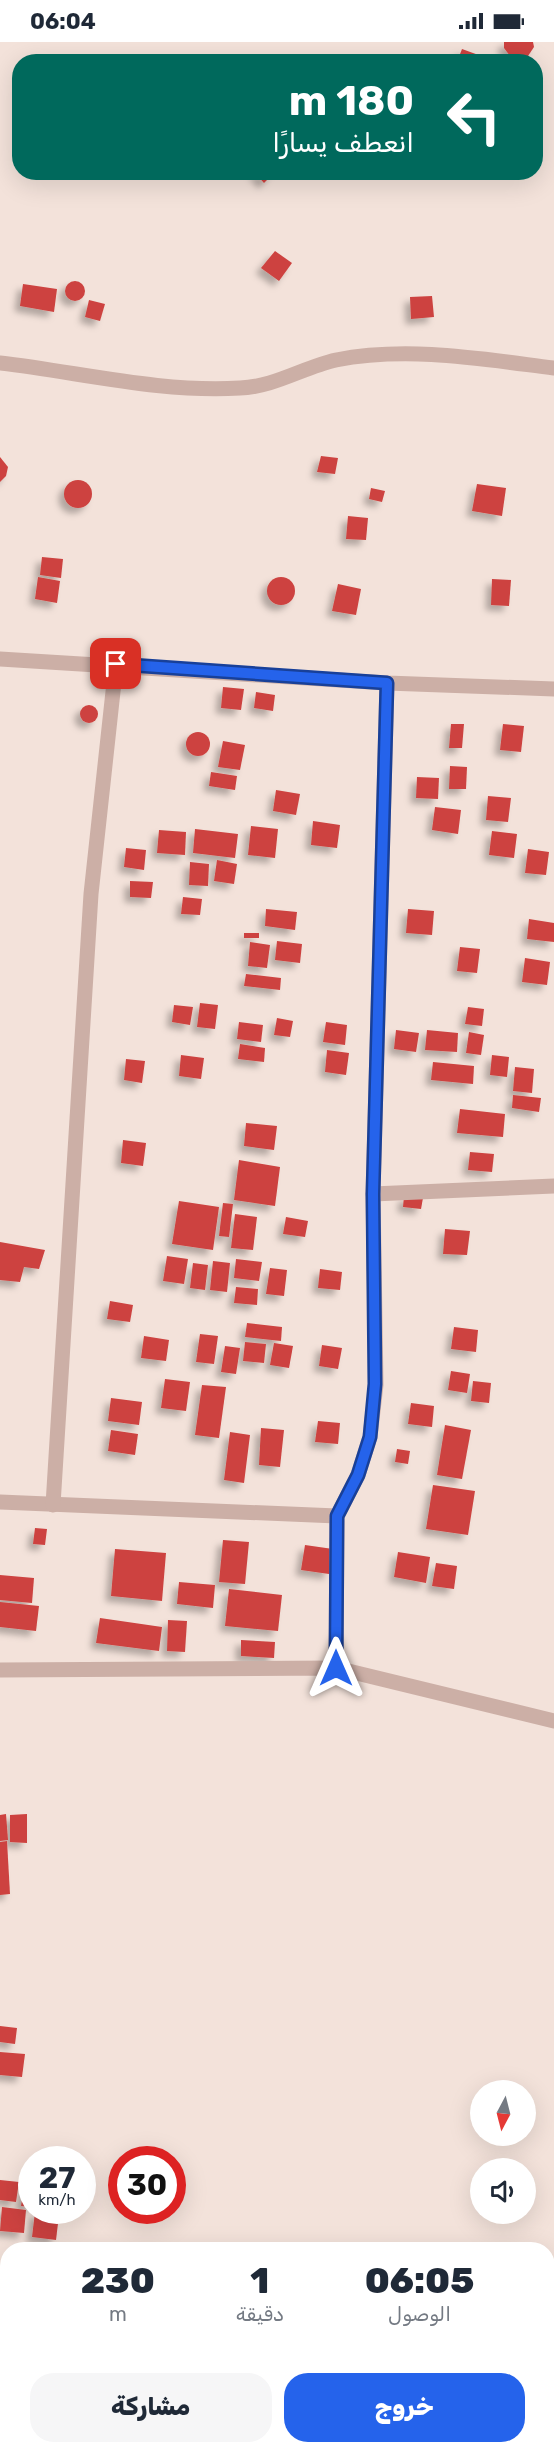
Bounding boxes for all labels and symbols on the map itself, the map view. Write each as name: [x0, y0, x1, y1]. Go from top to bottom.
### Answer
pin: [90, 638, 141, 689]
position arrow: [304, 1636, 368, 1700]
north arrow: [470, 2080, 536, 2146]
speed limit sign: 30: [108, 2146, 186, 2224]

